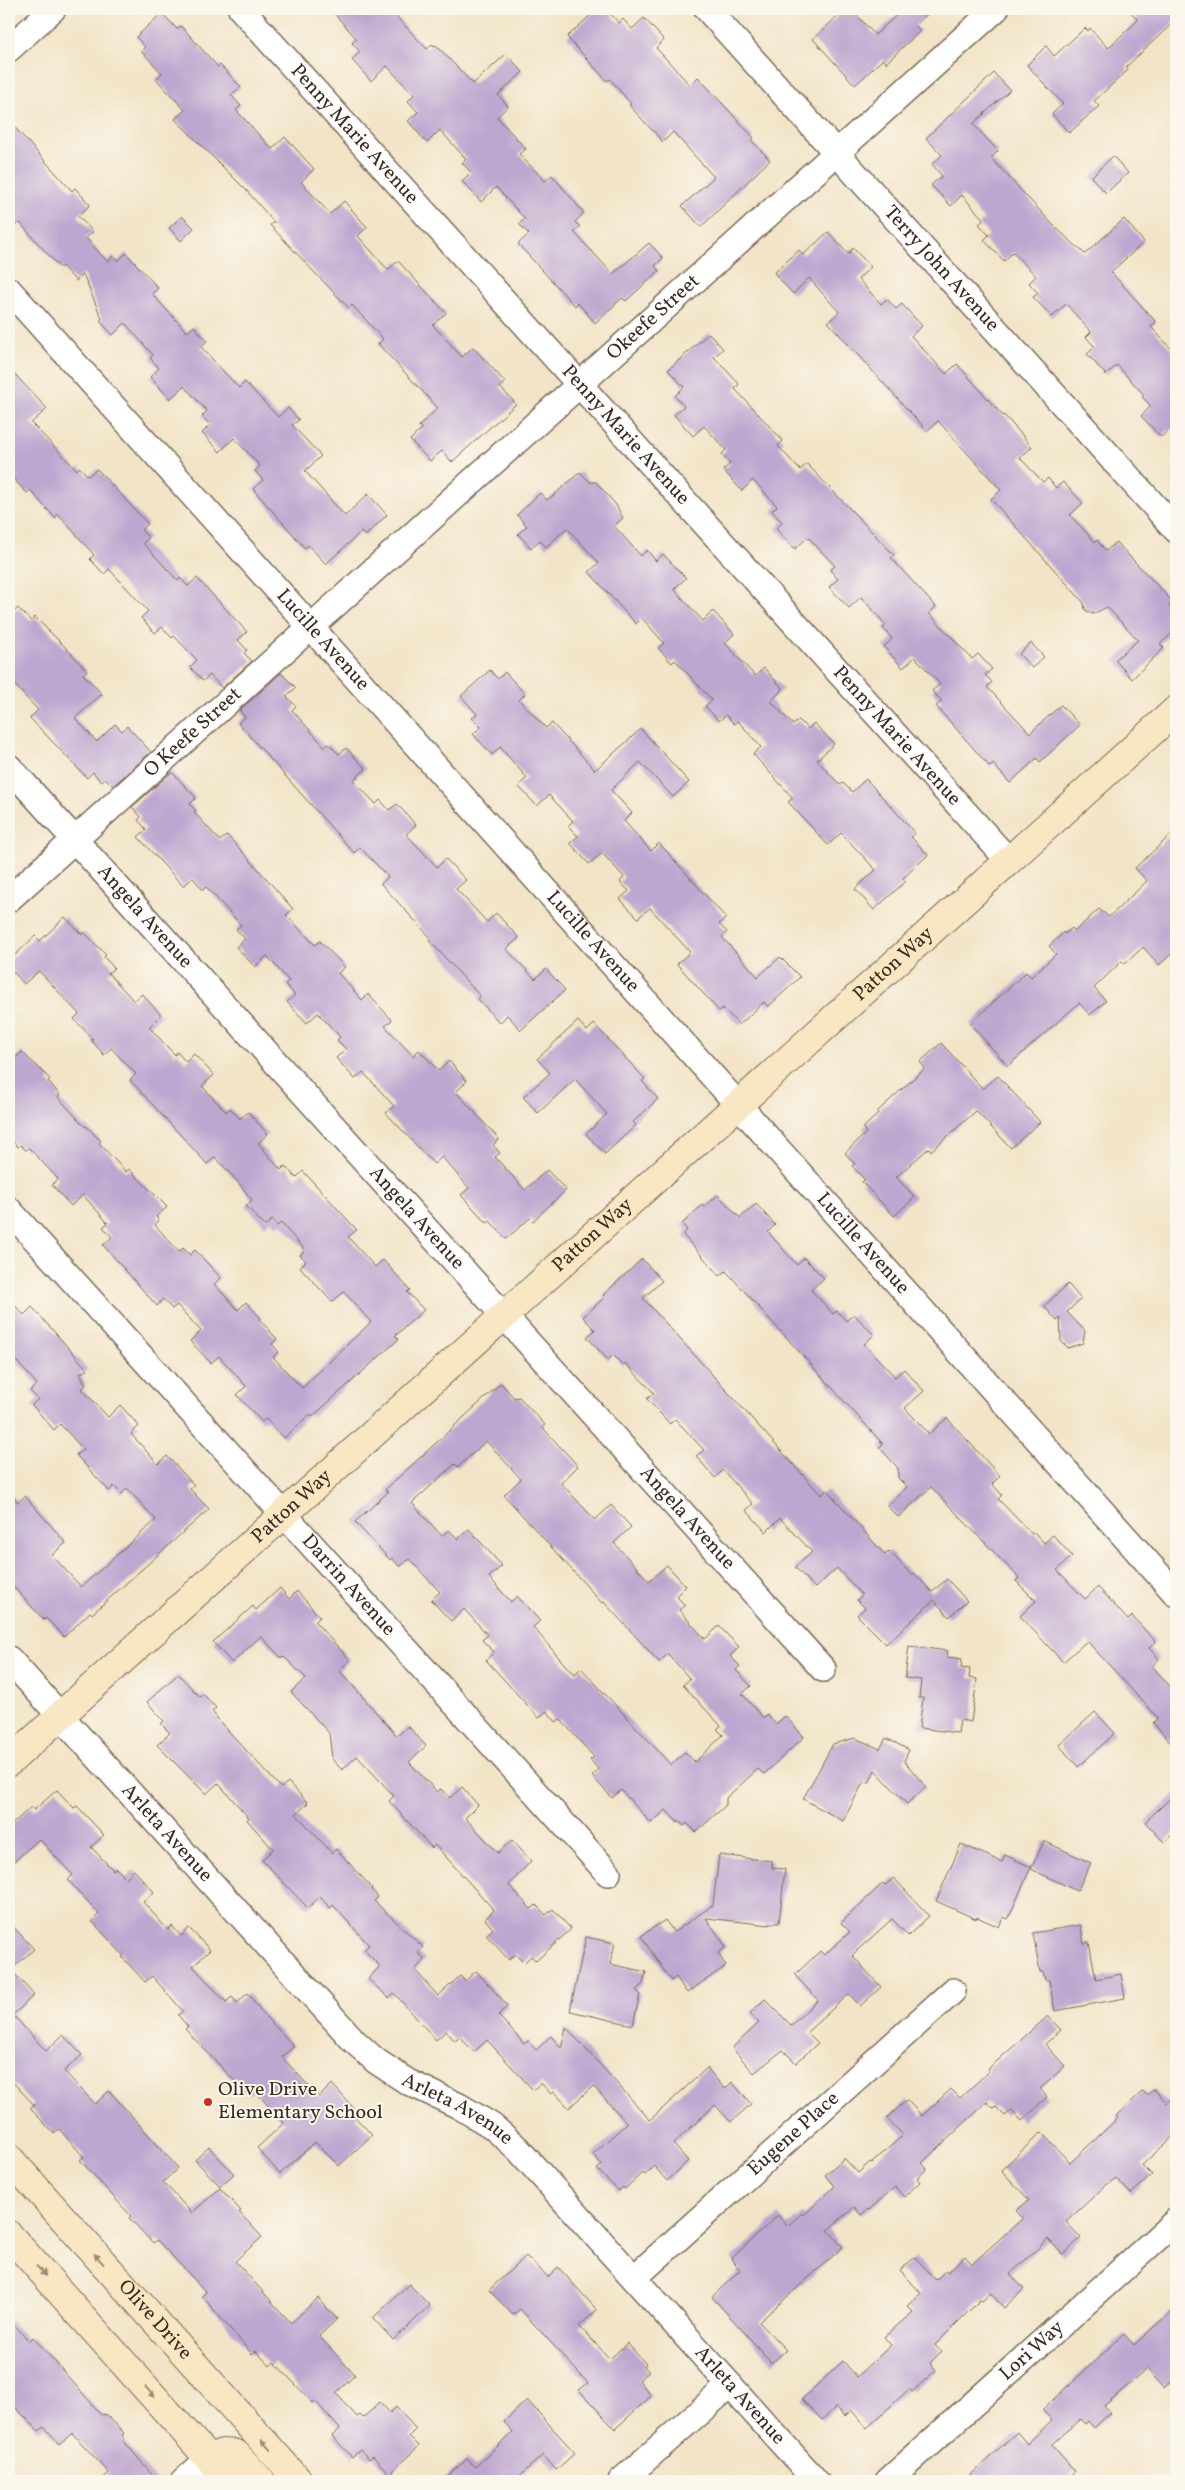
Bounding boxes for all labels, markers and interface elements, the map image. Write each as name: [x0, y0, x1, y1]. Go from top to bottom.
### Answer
street label: Penny Marie Avenue: [283, 58, 425, 211]
street label: Terry John Avenue: [877, 200, 1005, 338]
street label: Okeefe Street: [601, 268, 706, 367]
street label: Penny Marie Avenue: [555, 359, 696, 512]
street label: Lucille Avenue: [269, 583, 376, 697]
street label: Penny Marie Avenue: [826, 660, 967, 812]
street label: O Keefe Street: [138, 681, 248, 785]
street label: Angela Avenue: [90, 859, 199, 975]
street label: Lucille Avenue: [539, 885, 646, 999]
street label: Patton Way: [847, 921, 940, 1008]
street label: Angela Avenue: [362, 1160, 471, 1276]
street label: Lucille Avenue: [809, 1187, 916, 1301]
street label: Patton Way: [546, 1192, 639, 1280]
street label: Angela Avenue: [633, 1460, 741, 1576]
street label: Patton Way: [246, 1463, 339, 1551]
street label: Darrin Avenue: [295, 1528, 402, 1643]
street label: Arleta Avenue: [114, 1778, 219, 1889]
street label: Arleta Avenue: [397, 2067, 519, 2152]
place label: Olive Drive Elementary School: [218, 2076, 383, 2127]
street label: Eugene Place: [742, 2086, 846, 2183]
marker: Olive Drive Elementary School: [202, 2096, 214, 2108]
one-way arrow: [93, 2253, 105, 2265]
one-way arrow: [35, 2265, 47, 2277]
street label: Olive Drive: [111, 2274, 198, 2367]
street label: Lori Way: [993, 2314, 1071, 2388]
street label: Arleta Avenue: [688, 2340, 791, 2451]
one-way arrow: [144, 2386, 155, 2399]
one-way arrow: [260, 2439, 272, 2451]

